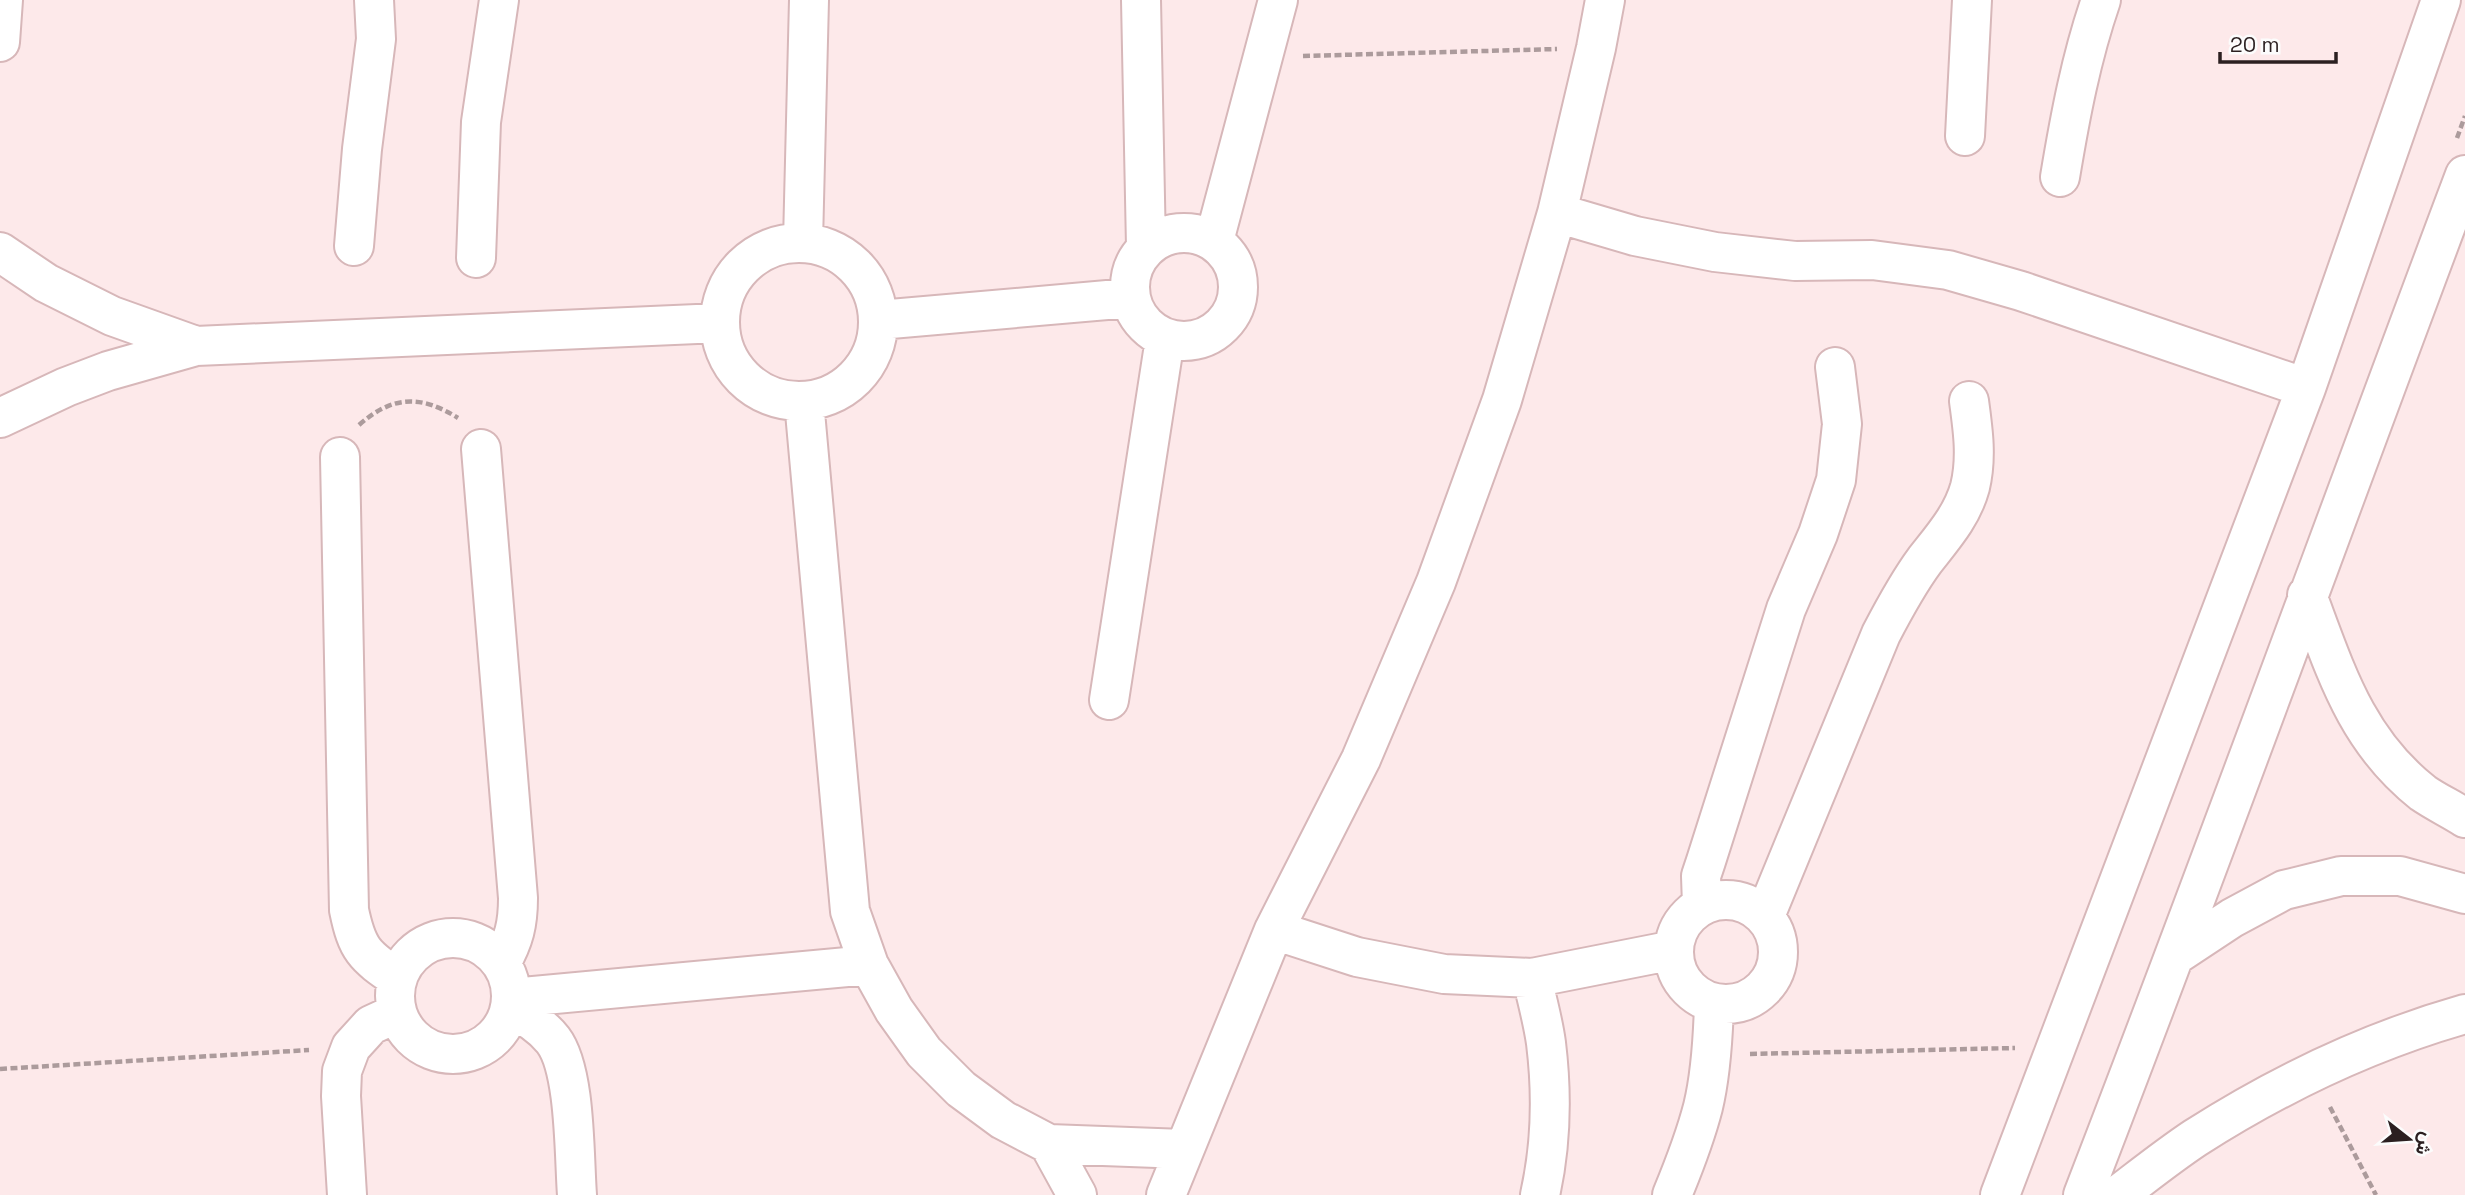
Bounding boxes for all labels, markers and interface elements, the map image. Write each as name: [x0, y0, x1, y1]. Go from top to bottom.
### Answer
scale bar: [2220, 21, 2336, 65]
text: 20 m: [2230, 31, 2280, 58]
north arrow: [2374, 1104, 2444, 1174]
text: ش: [2409, 1129, 2440, 1159]

